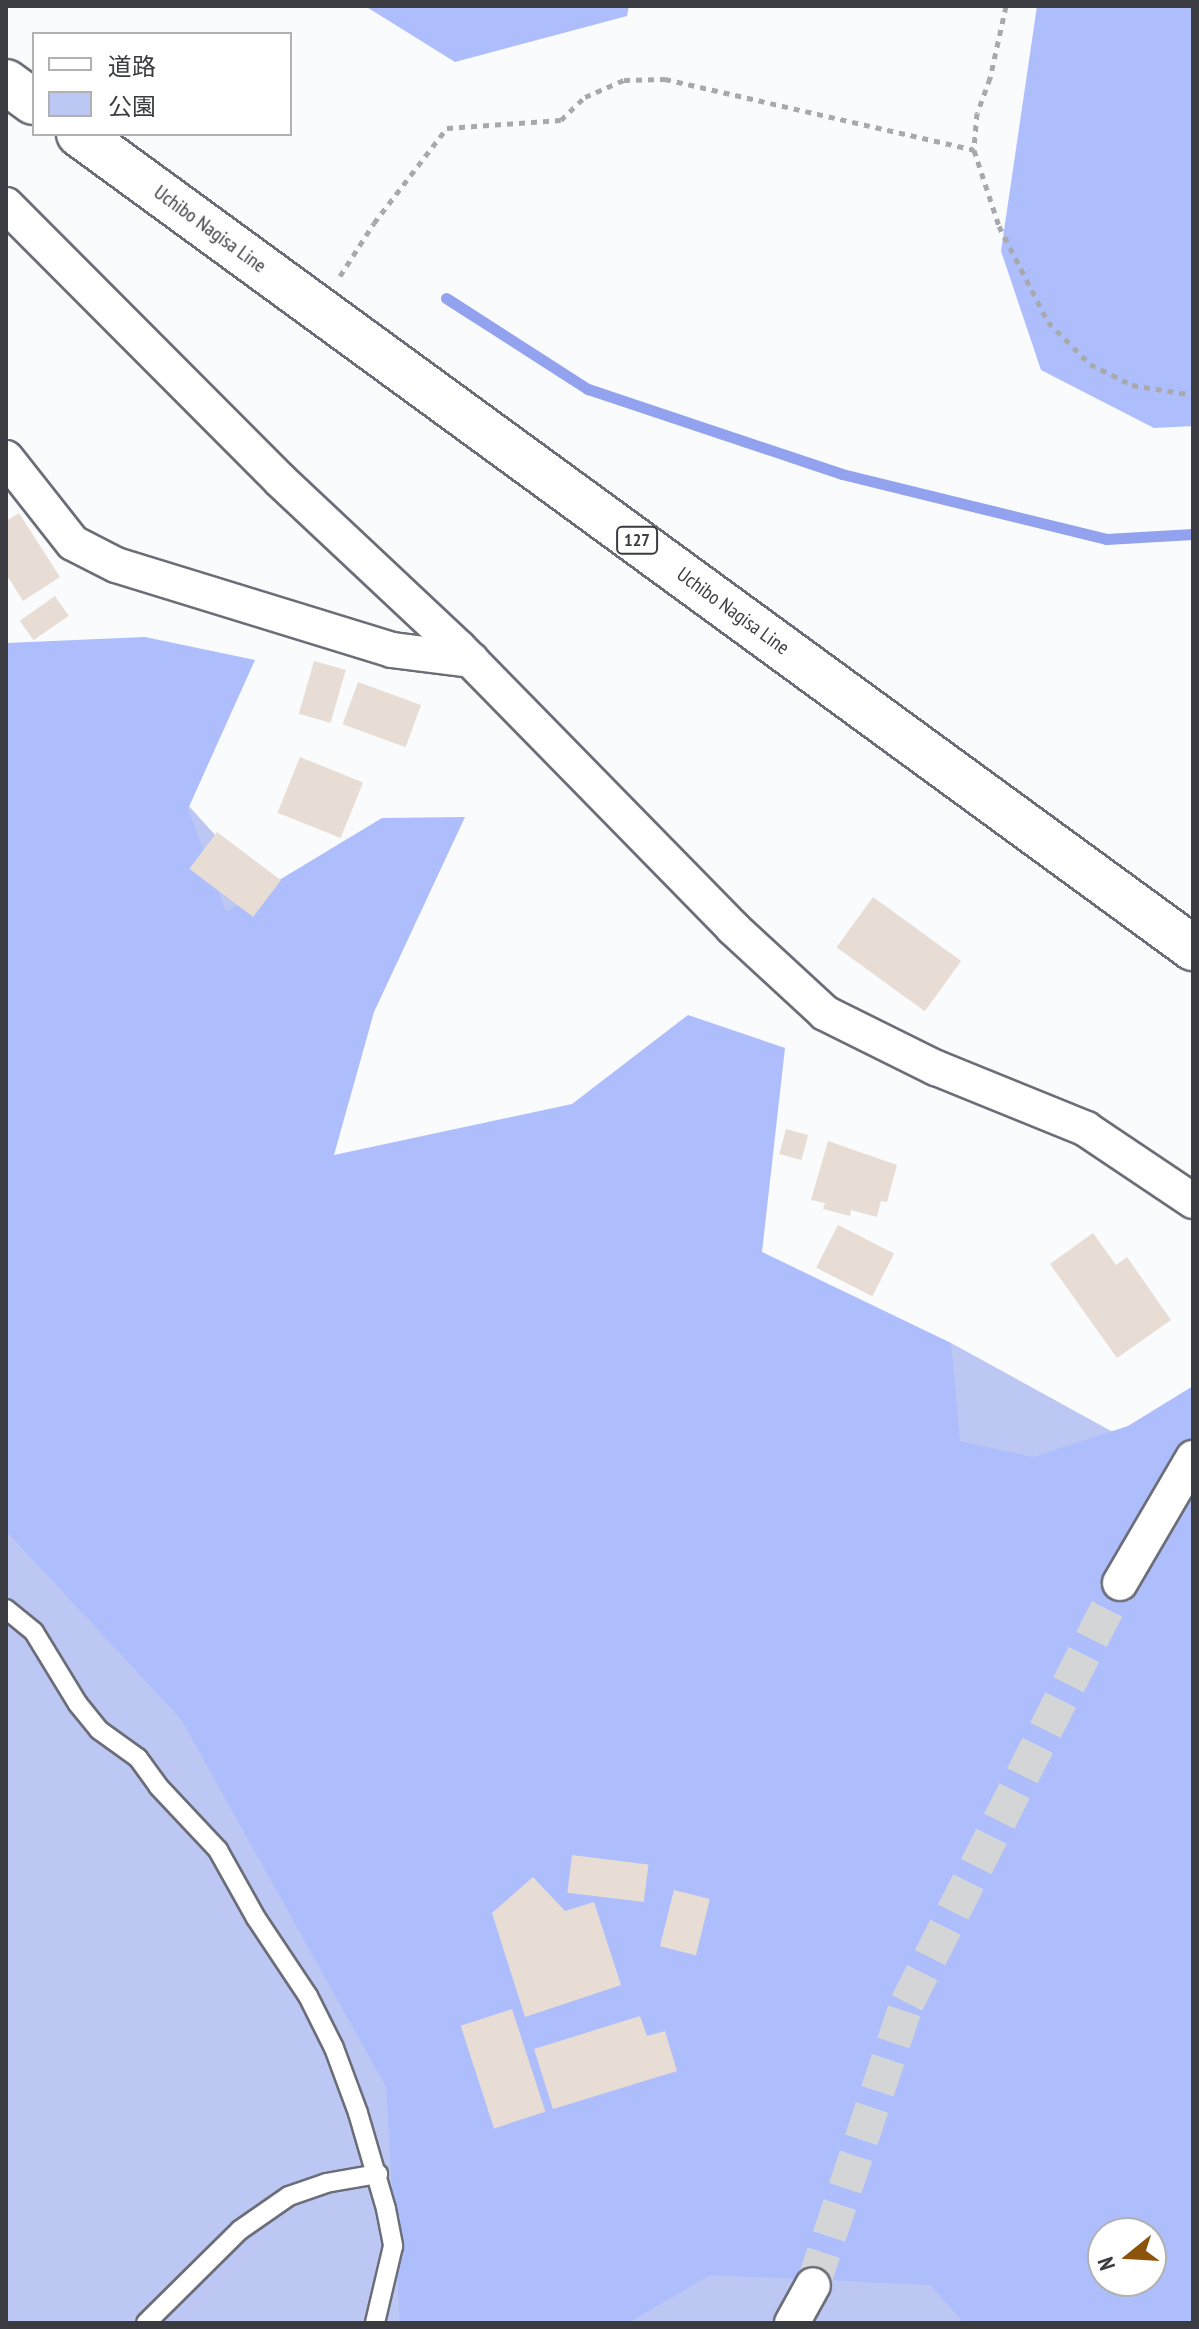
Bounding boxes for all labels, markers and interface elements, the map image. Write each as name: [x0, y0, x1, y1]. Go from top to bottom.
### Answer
legend: [32, 32, 292, 136]
text: 道路: [108, 51, 156, 82]
text: 公園: [108, 91, 156, 122]
street label: Uchibo Nagisa Line: [149, 180, 271, 278]
road number: 127: [615, 526, 659, 554]
street label: Uchibo Nagisa Line: [672, 562, 794, 660]
north arrow: [1087, 2217, 1167, 2297]
text: N: [1091, 2254, 1121, 2274]

